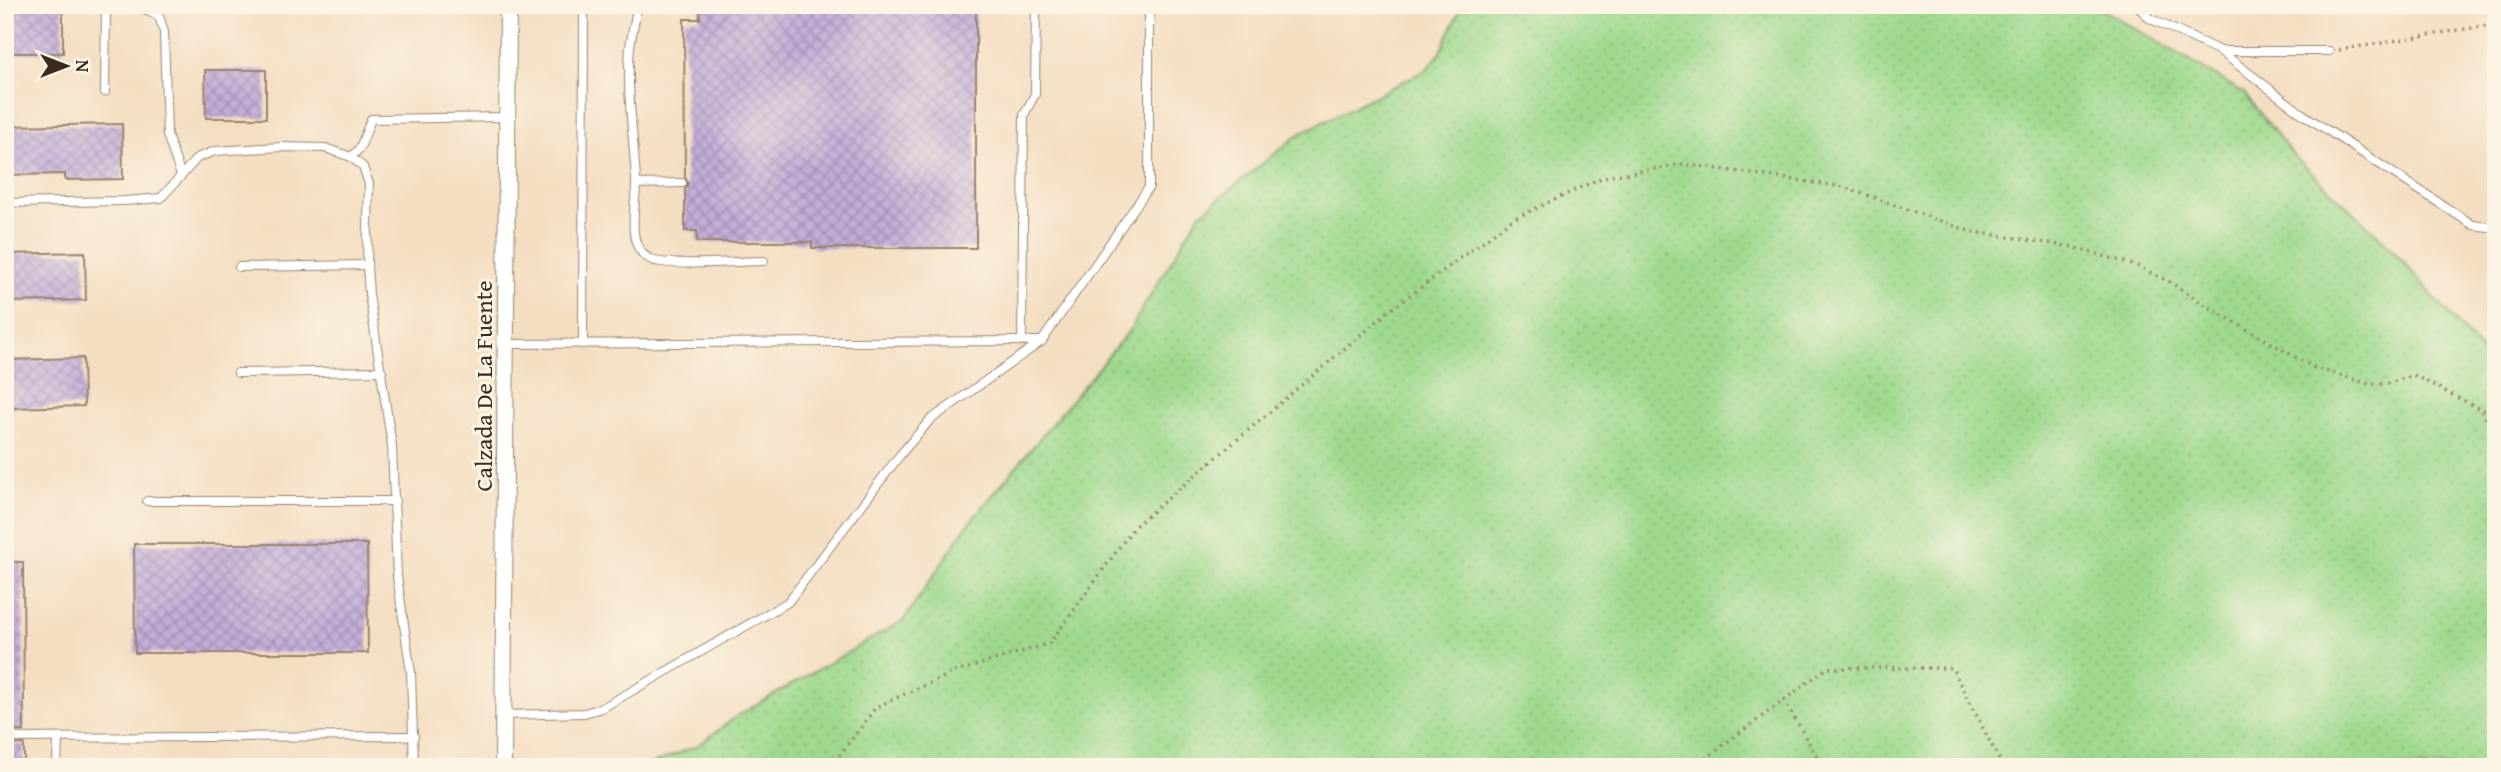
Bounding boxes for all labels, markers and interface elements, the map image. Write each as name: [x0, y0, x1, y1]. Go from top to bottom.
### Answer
north arrow: [32, 32, 102, 102]
text: N: [69, 60, 97, 73]
street label: Calzada De La Fuente: [466, 280, 501, 492]

